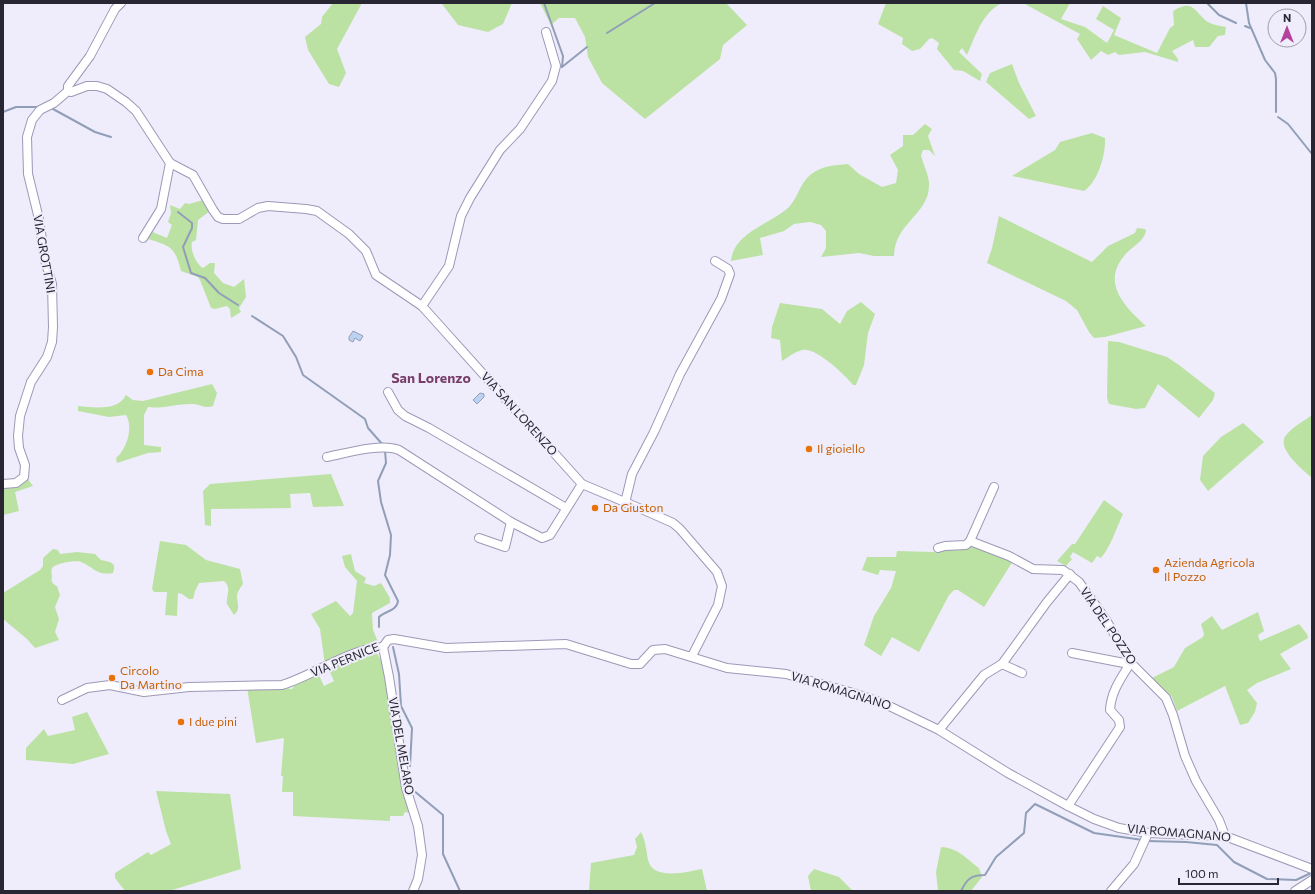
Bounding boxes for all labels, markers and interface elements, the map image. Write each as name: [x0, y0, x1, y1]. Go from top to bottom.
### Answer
north arrow: [1267, 8, 1307, 48]
text: N: [1283, 11, 1291, 24]
street label: VIA GROTTINI: [31, 214, 59, 294]
place label: Da Cima: [158, 364, 203, 378]
marker: Da Cima: [145, 367, 155, 377]
district label: San Lorenzo: [391, 369, 471, 386]
street label: VIA SAN LORENZO: [479, 369, 561, 458]
place label: Il gioiello: [817, 441, 865, 455]
marker: Il gioiello: [804, 444, 814, 454]
place label: Da Giuston: [603, 500, 663, 514]
marker: Da Giuston: [590, 503, 600, 513]
place label: Azienda Agricola Il Pozzo: [1164, 555, 1255, 583]
marker: Azienda Agricola Il Pozzo: [1151, 565, 1161, 575]
street label: VIA DEL POZZO: [1078, 584, 1140, 667]
street label: VIA PERNICE: [308, 639, 381, 679]
place label: Circolo Da Martino: [120, 663, 182, 691]
street label: VIA ROMAGNANO: [790, 668, 893, 712]
marker: Circolo Da Martino: [107, 673, 117, 683]
street label: VIA DEL MELARO: [387, 696, 417, 796]
place label: I due pini: [189, 714, 237, 728]
marker: I due pini: [176, 717, 186, 727]
street label: VIA ROMAGNANO: [1127, 820, 1232, 844]
scale bar: [1179, 860, 1278, 886]
text: 100 m: [1185, 866, 1219, 880]

